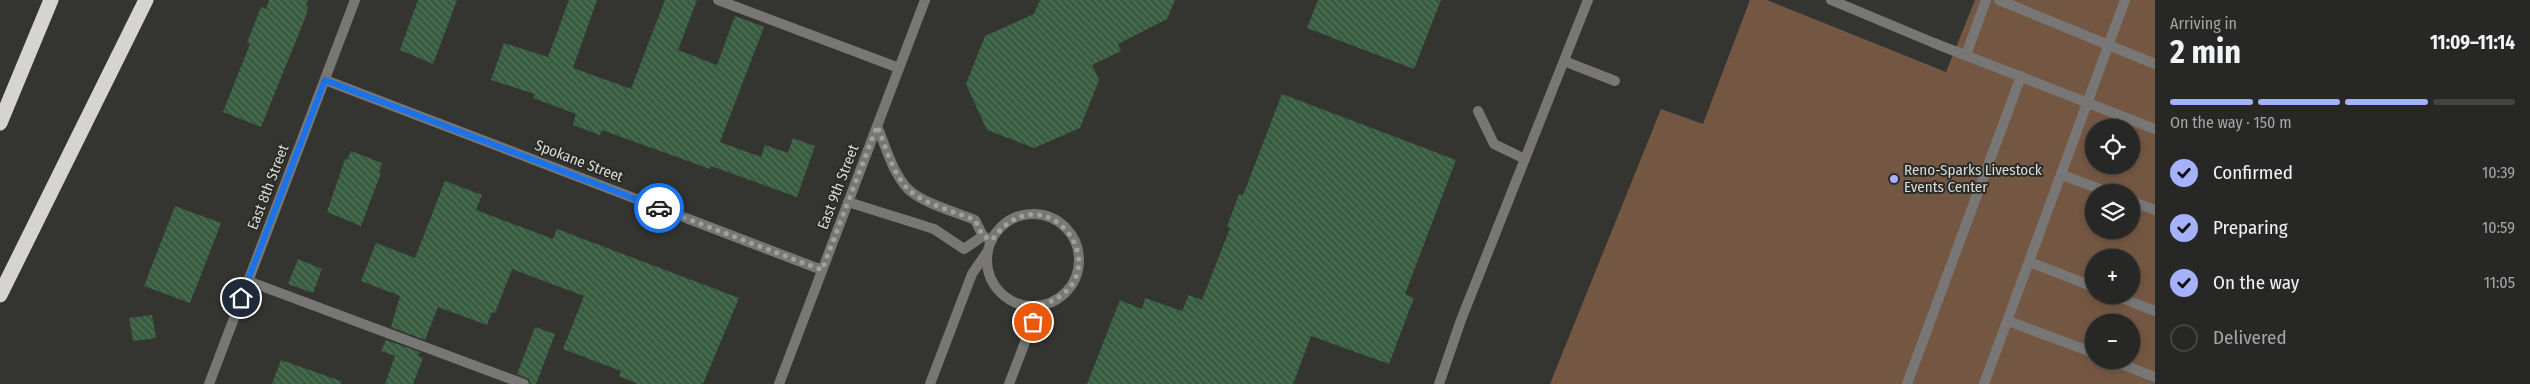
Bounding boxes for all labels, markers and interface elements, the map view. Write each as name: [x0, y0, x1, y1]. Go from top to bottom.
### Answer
text: Arriving in: [2170, 14, 2237, 33]
text: 11:09–11:14: [2430, 31, 2515, 54]
text: 2 min: [2170, 33, 2241, 71]
text: On the way · 150 m: [2170, 113, 2291, 132]
map controls: [2085, 119, 2140, 369]
button: locate: [2085, 119, 2140, 174]
street label: Spokane Street: [532, 136, 626, 186]
street label: East 8th Street: [244, 142, 293, 232]
street label: East 9th Street: [814, 142, 862, 232]
icon: check: [2170, 159, 2198, 187]
place label: Reno-Sparks Livestock Events Center: [1904, 161, 2042, 196]
text: Confirmed: [2213, 161, 2293, 184]
text: 10:39: [2482, 163, 2515, 182]
marker: Reno-Sparks Livestock Events Center: [1888, 173, 1900, 185]
courier: [634, 183, 684, 233]
button: layers: [2085, 184, 2140, 239]
icon: car: [645, 194, 673, 222]
icon: check: [2170, 214, 2198, 242]
text: Preparing: [2213, 216, 2288, 239]
text: 10:59: [2482, 218, 2515, 237]
button: +: [2085, 249, 2140, 304]
icon: check: [2170, 269, 2198, 297]
text: On the way: [2213, 271, 2299, 294]
text: 11:05: [2484, 273, 2515, 292]
pin: [220, 277, 262, 319]
icon: home: [227, 284, 255, 312]
pin: [1012, 301, 1054, 343]
icon: bag: [1019, 308, 1047, 336]
button: −: [2085, 314, 2140, 369]
text: Delivered: [2213, 326, 2287, 349]

